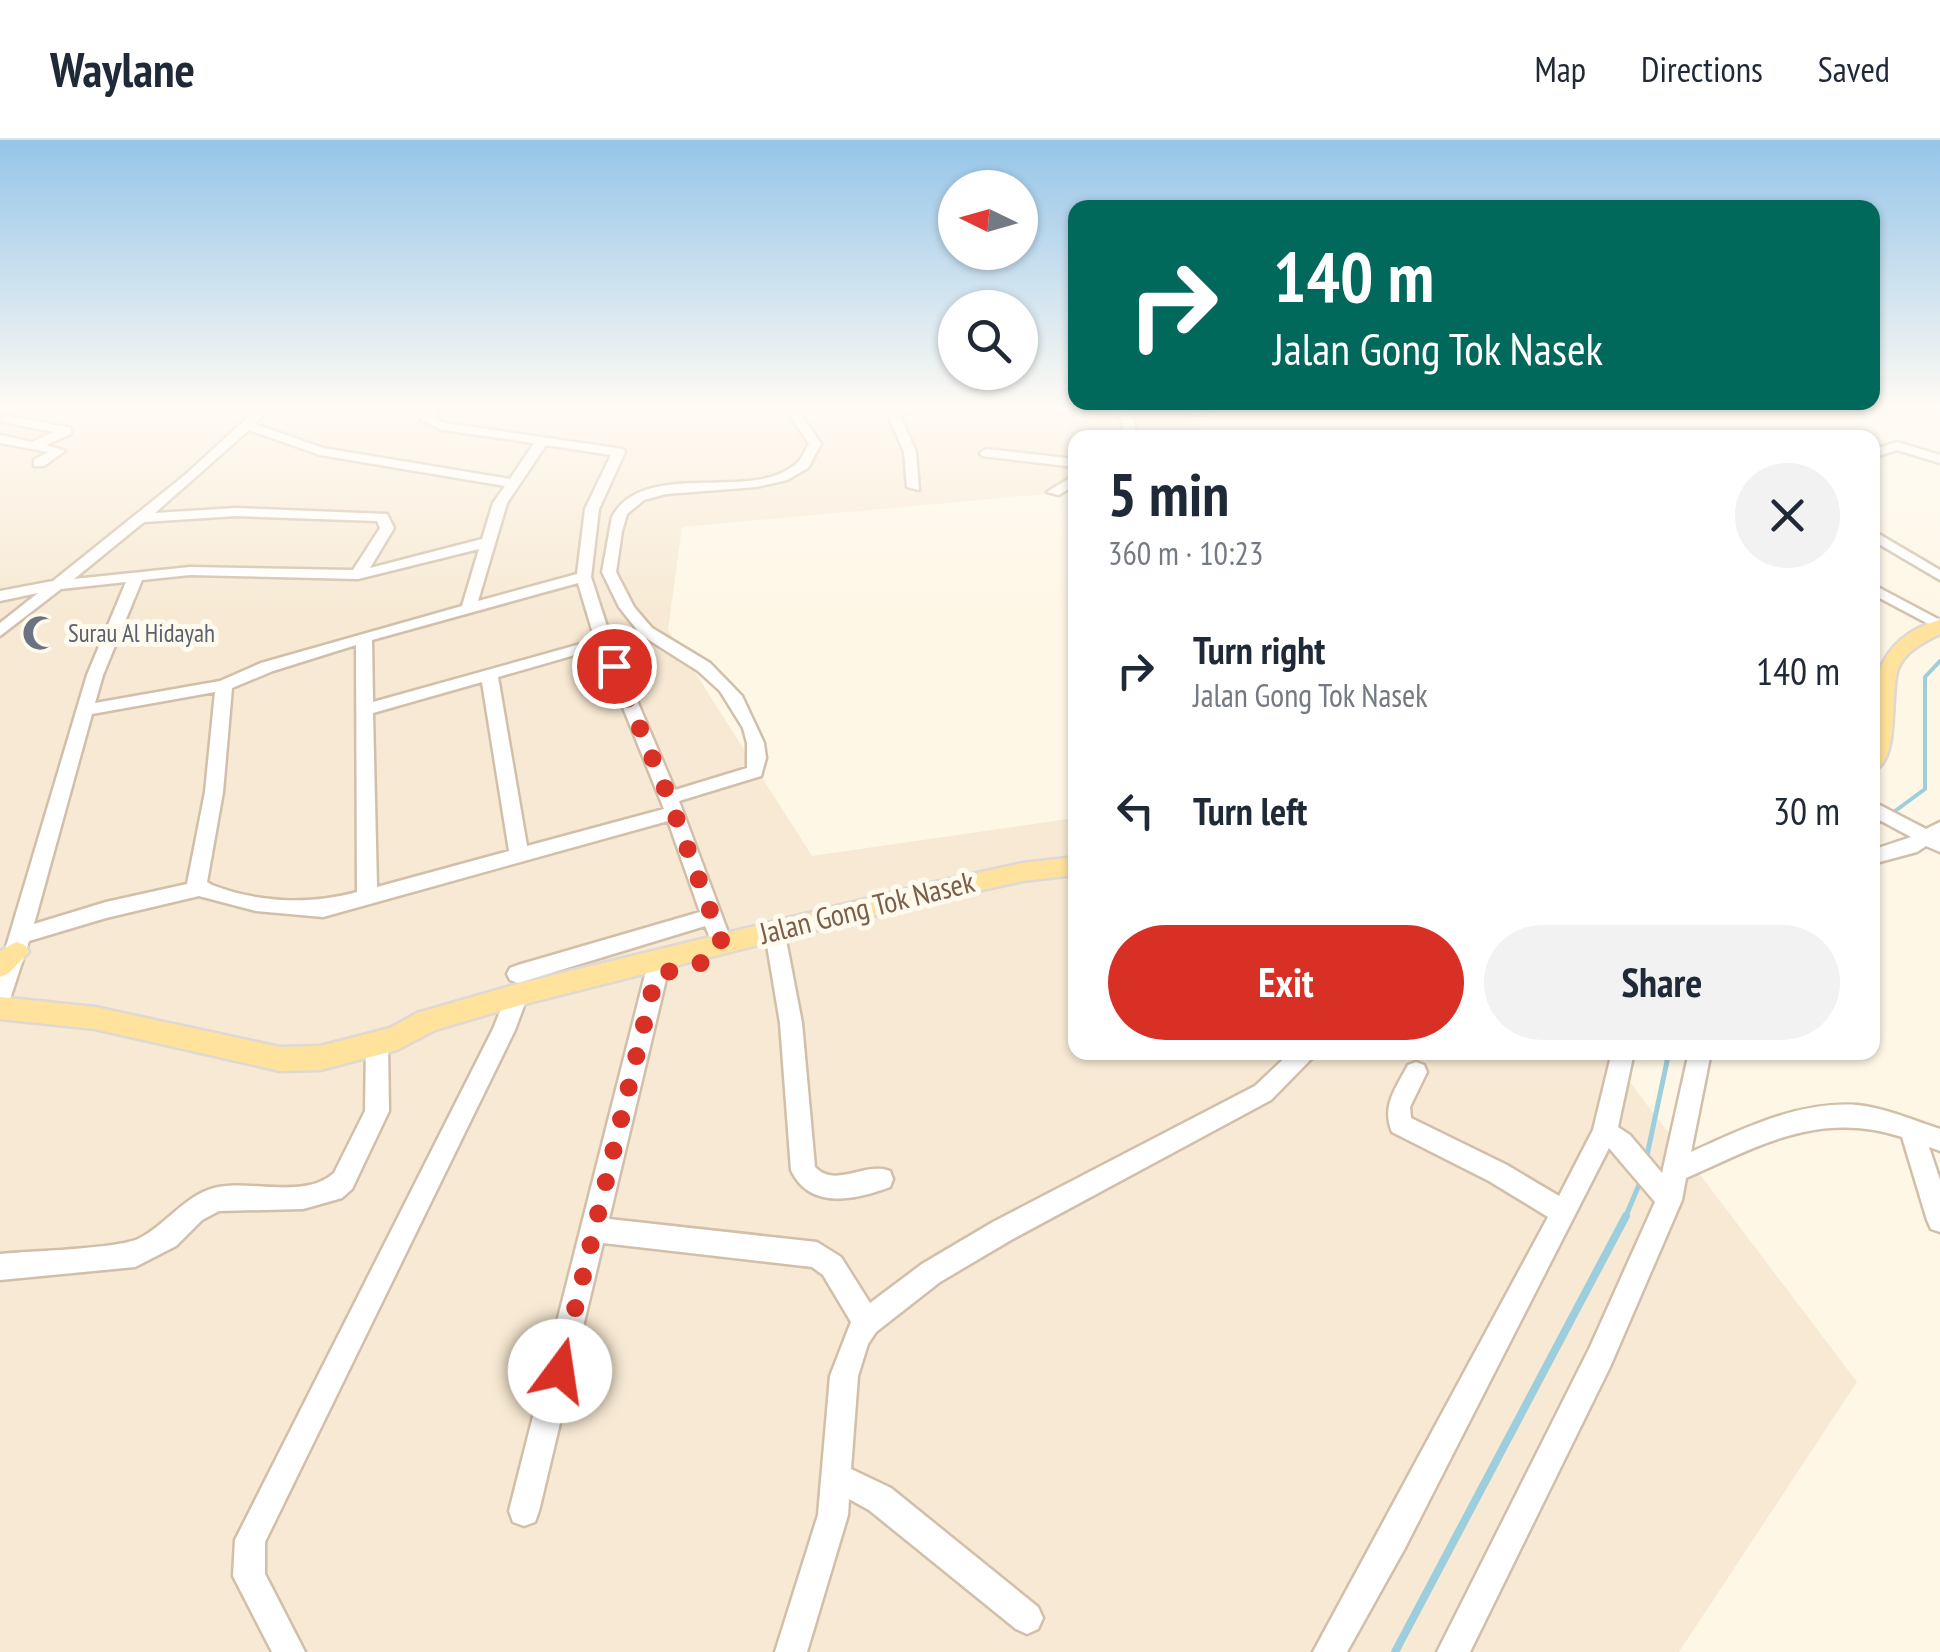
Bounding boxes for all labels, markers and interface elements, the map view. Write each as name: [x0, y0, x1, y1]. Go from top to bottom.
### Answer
text: Waylane: [50, 38, 195, 100]
text: Map: [1535, 46, 1586, 92]
text: Directions: [1641, 46, 1763, 92]
text: Saved: [1818, 46, 1890, 92]
north arrow: [938, 170, 1038, 270]
map controls: [938, 170, 1038, 390]
text: 140 m: [1273, 231, 1434, 321]
icon: right: [1108, 240, 1238, 370]
button: search: [938, 290, 1038, 390]
text: Jalan Gong Tok Nasek: [1273, 319, 1603, 377]
text: 5 min: [1108, 455, 1229, 533]
button: close: [1735, 463, 1840, 568]
text: 360 m · 10:23: [1108, 532, 1263, 574]
mosque icon: Surau Al Hidayah: [21, 614, 59, 652]
place label: Surau Al Hidayah: [68, 617, 215, 649]
pin: [572, 624, 657, 709]
text: Turn right: [1193, 625, 1325, 674]
icon: arrive: [587, 639, 642, 694]
icon: right: [1108, 643, 1163, 698]
text: 140 m: [1756, 646, 1840, 695]
text: Jalan Gong Tok Nasek: [1193, 674, 1428, 716]
icon: left: [1108, 783, 1163, 838]
text: Turn left: [1193, 786, 1307, 835]
text: 30 m: [1773, 786, 1840, 835]
street label: Jalan Gong Tok Nasek: [754, 861, 978, 952]
button: Exit: [1108, 925, 1464, 1040]
button: Share: [1484, 925, 1840, 1040]
position arrow: [508, 1319, 612, 1423]

